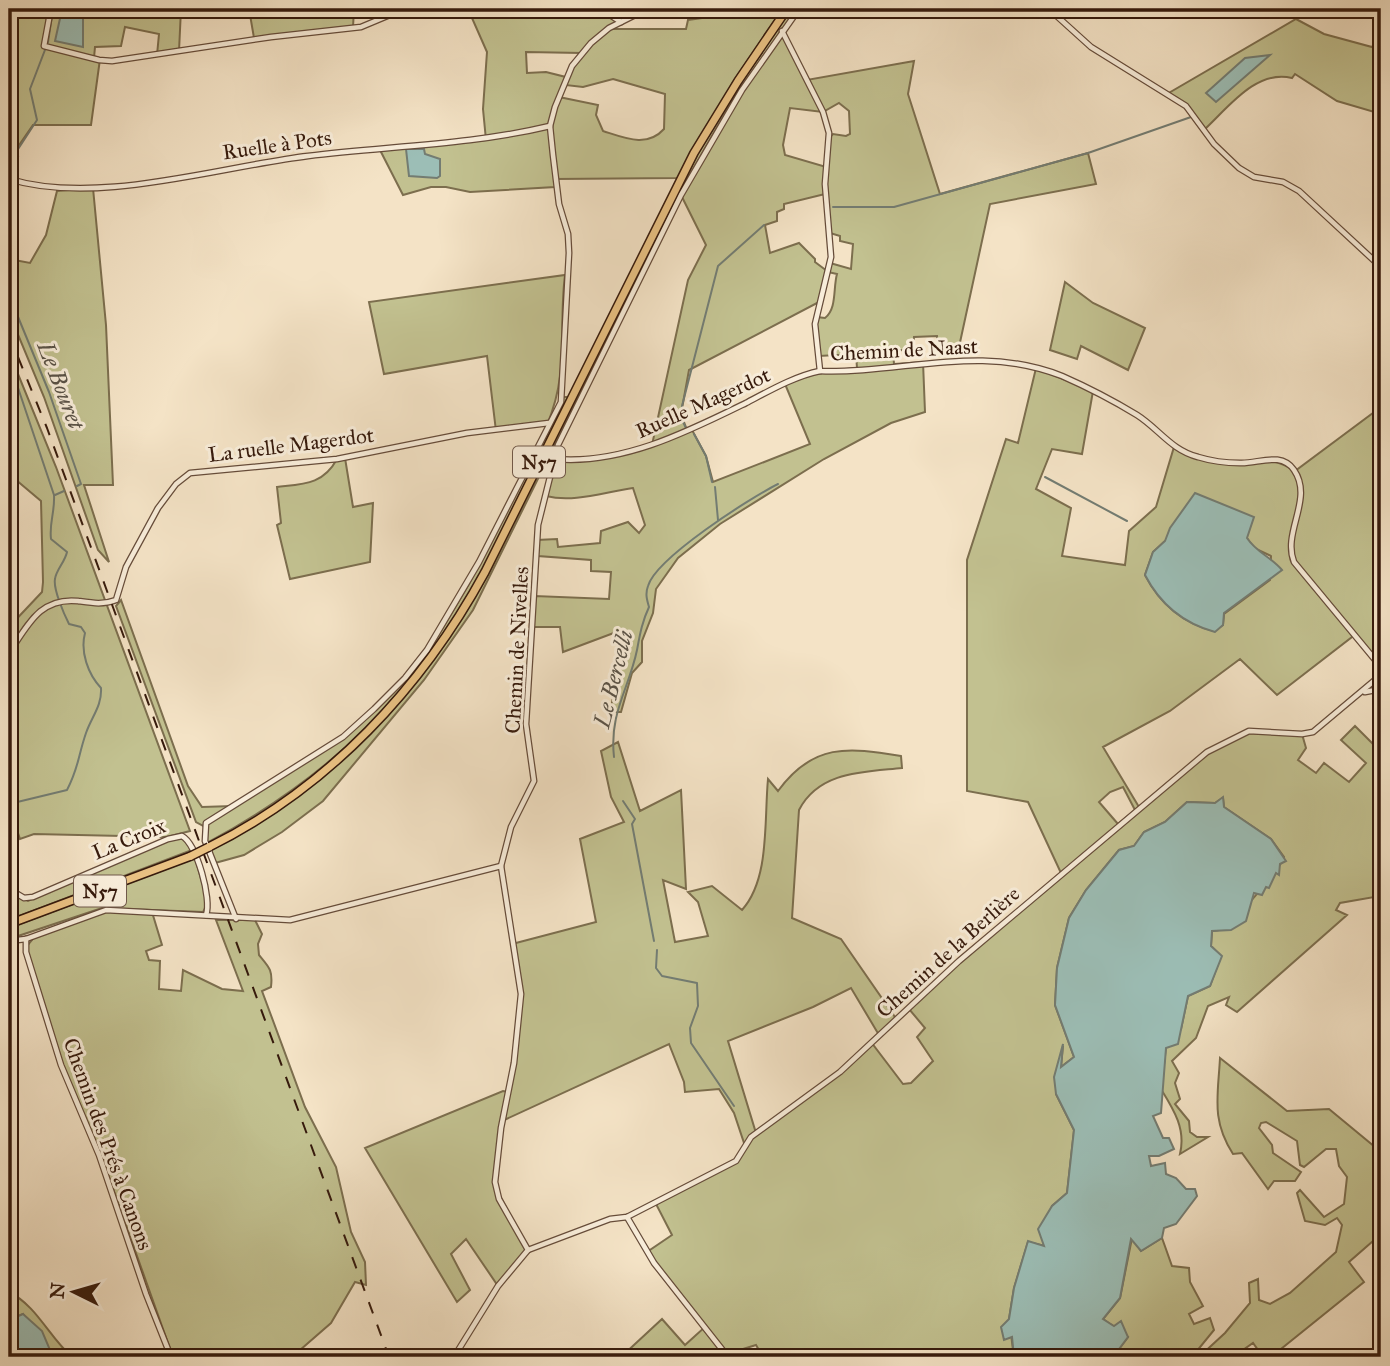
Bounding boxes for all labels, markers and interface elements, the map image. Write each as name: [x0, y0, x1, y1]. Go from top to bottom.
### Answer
street label: Ruelle à Pots: [221, 124, 333, 166]
street label: Chemin de Naast: [829, 333, 979, 367]
water label: Le Bouret: [31, 336, 91, 435]
street label: Ruelle Magerdot: [632, 361, 775, 444]
street label: La ruelle Magerdot: [207, 422, 376, 468]
road number: N57: [513, 446, 565, 477]
street label: Chemin de Nivelles: [500, 566, 534, 734]
water label: Le Bercelli: [587, 627, 639, 732]
street label: La Croix: [89, 812, 170, 865]
road number: N57: [74, 876, 126, 906]
street label: Chemin de la Berlière: [871, 881, 1025, 1023]
street label: Chemin des Prés à Canons: [58, 1034, 158, 1254]
north arrow: [38, 1258, 108, 1328]
text: N: [45, 1282, 70, 1300]

